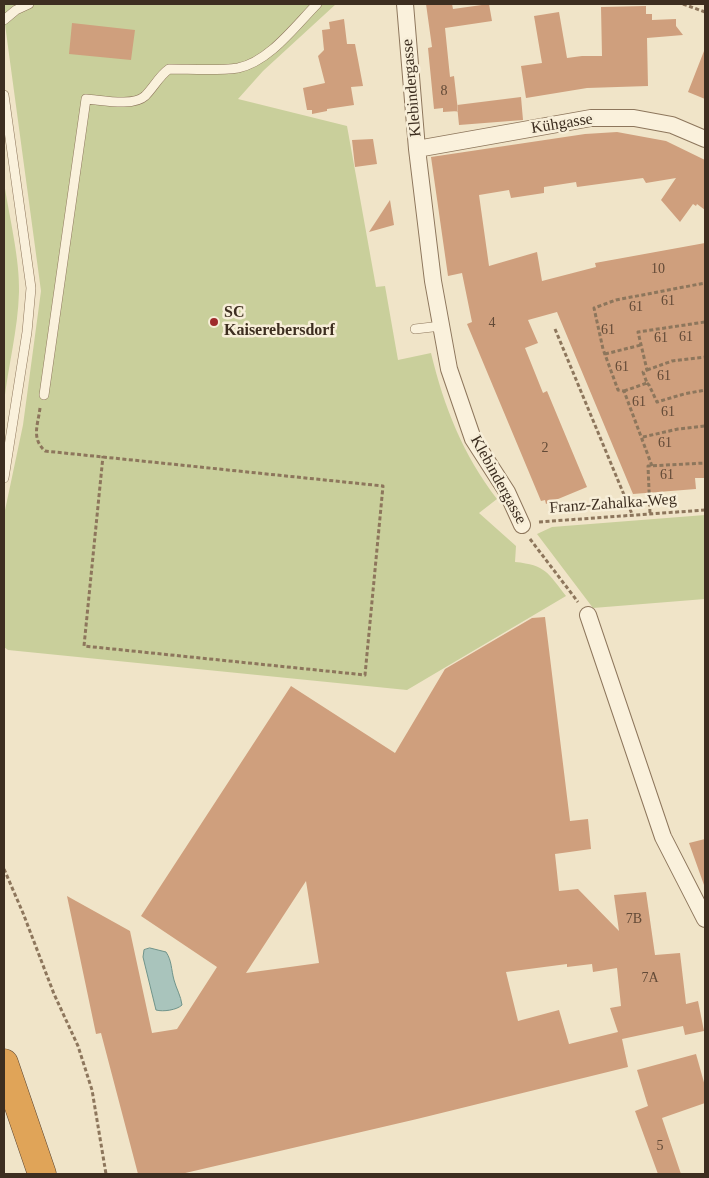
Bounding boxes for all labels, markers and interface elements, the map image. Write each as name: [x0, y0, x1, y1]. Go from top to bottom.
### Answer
street label: Klebindergasse: [398, 38, 426, 138]
house number: 8: [440, 83, 448, 99]
street label: Kühgasse: [530, 110, 594, 138]
house number: 10: [651, 261, 665, 277]
house number: 61: [661, 293, 675, 309]
house number: 61: [629, 299, 643, 315]
place label: SC Kaiserebersdorf: [224, 303, 335, 341]
house number: 4: [488, 315, 496, 331]
marker: SC Kaiserebersdorf: [208, 316, 220, 328]
house number: 61: [601, 322, 615, 338]
house number: 61: [679, 329, 693, 345]
house number: 61: [654, 330, 668, 346]
house number: 61: [615, 359, 629, 375]
house number: 61: [657, 368, 671, 384]
house number: 61: [632, 394, 646, 410]
house number: 61: [661, 404, 675, 420]
street label: Klebindergasse: [466, 432, 530, 528]
house number: 61: [658, 435, 672, 451]
house number: 2: [542, 440, 548, 456]
house number: 61: [660, 467, 674, 483]
street label: Franz-Zahalka-Weg: [549, 490, 677, 518]
house number: 7B: [626, 911, 642, 927]
house number: 7A: [641, 970, 659, 986]
house number: 5: [656, 1138, 664, 1154]

